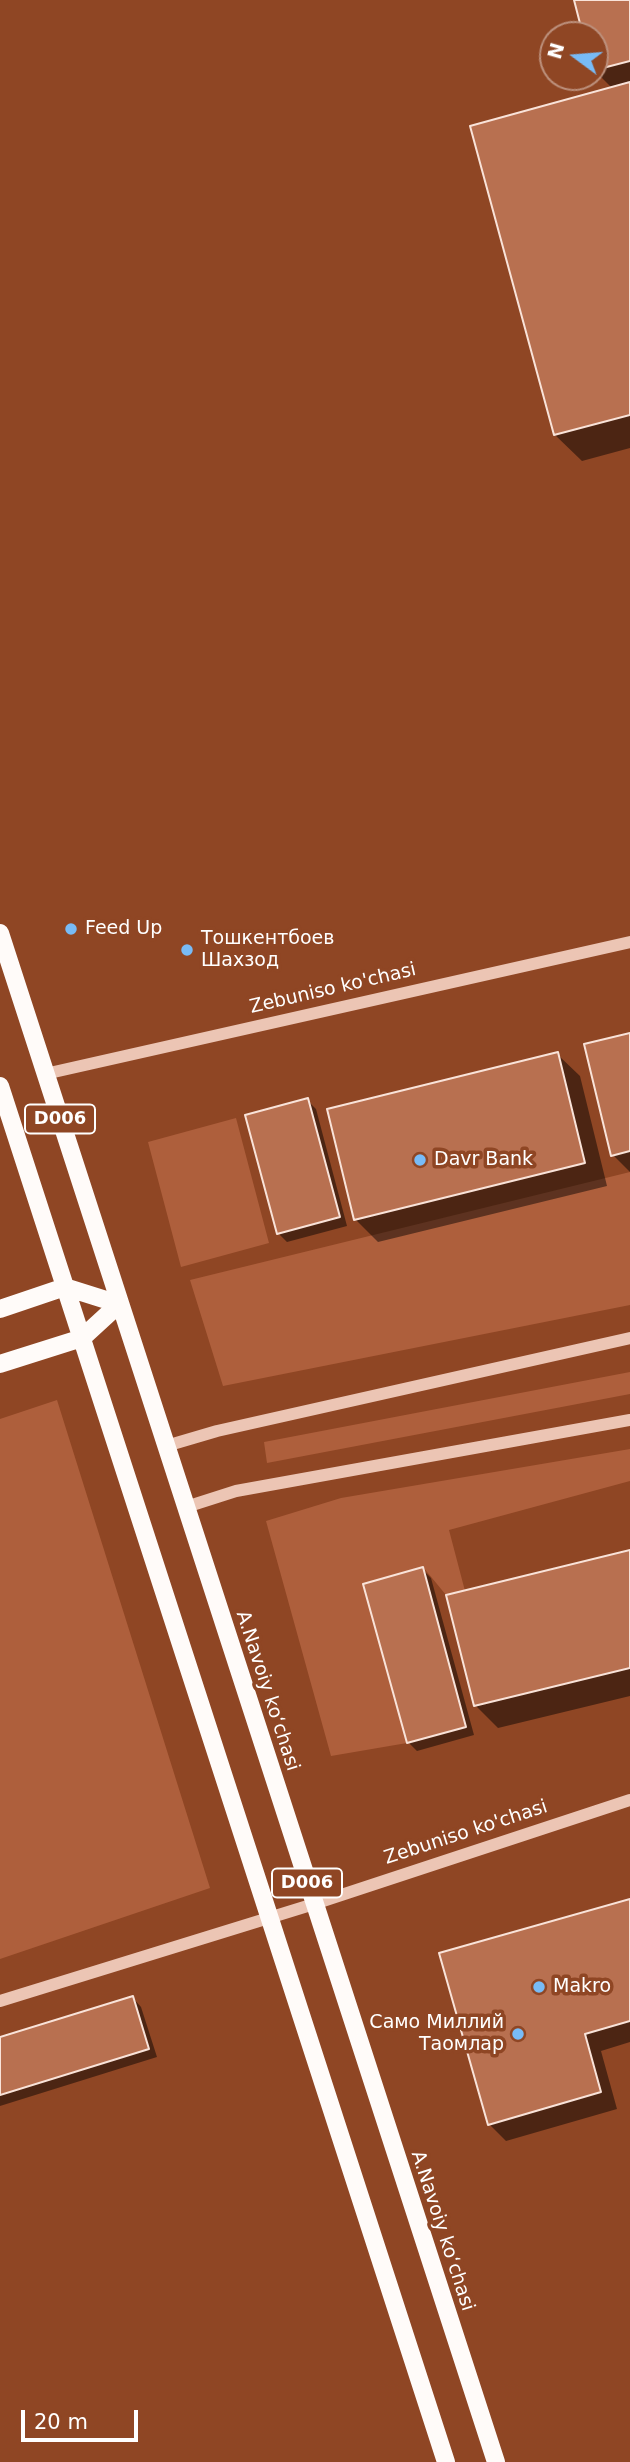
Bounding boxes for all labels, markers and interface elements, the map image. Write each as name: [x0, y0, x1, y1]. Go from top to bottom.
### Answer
north arrow: [539, 21, 609, 91]
text: N: [543, 40, 569, 61]
place label: Feed Up: [85, 918, 162, 940]
marker: Feed Up: [63, 921, 79, 937]
place label: Тошкентбоев Шахзод: [201, 928, 335, 972]
marker: Тошкентбоев Шахзод: [179, 942, 195, 958]
street label: Zebuniso ko'chasi: [248, 959, 418, 1019]
road number: D006: [25, 1104, 95, 1134]
place label: Davr Bank: [434, 1149, 533, 1171]
marker: Davr Bank: [412, 1152, 428, 1168]
street label: A.Navoiy ko‘chasi: [230, 1608, 304, 1774]
street label: Zebuniso ko'chasi: [382, 1796, 550, 1870]
road number: D006: [272, 1868, 342, 1898]
place label: Makro: [553, 1976, 611, 1998]
marker: Makro: [531, 1979, 547, 1995]
place label: Само Миллий Таомлар: [369, 2012, 504, 2056]
marker: Само Миллий Таомлар: [510, 2026, 526, 2042]
street label: A.Navoiy ko‘chasi: [405, 2148, 479, 2314]
scale bar: [24, 2396, 142, 2440]
text: 20 m: [34, 2410, 88, 2434]

